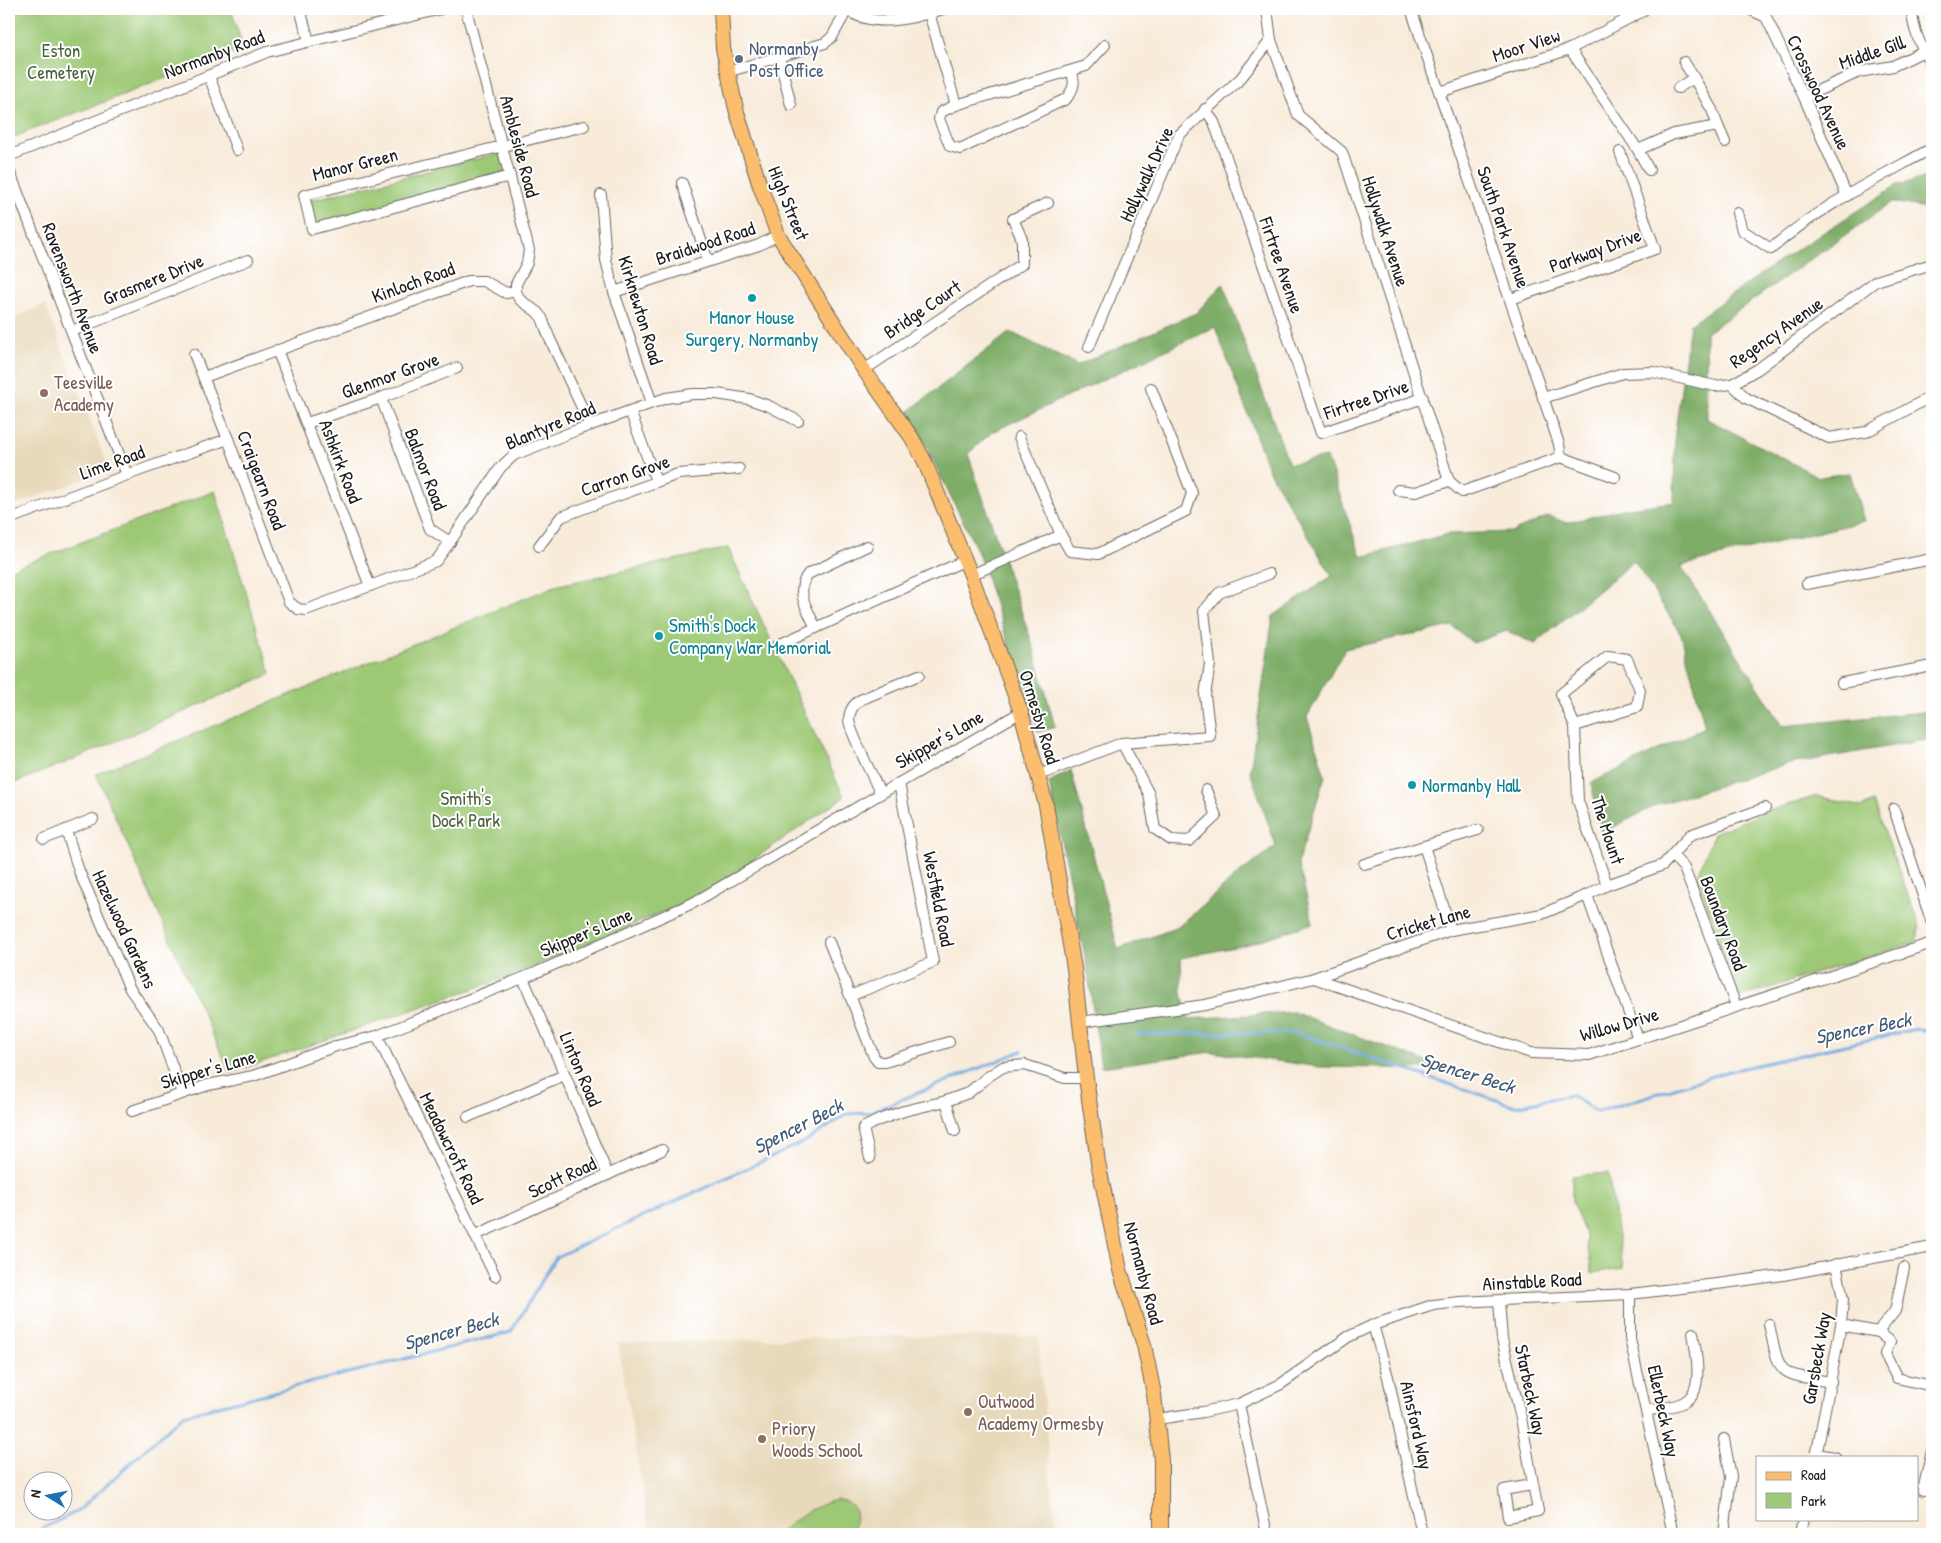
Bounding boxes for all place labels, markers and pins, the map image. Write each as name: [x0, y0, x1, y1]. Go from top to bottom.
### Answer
place label: Normanby Post Office: [749, 35, 824, 83]
marker: Normanby Post Office: [733, 53, 745, 65]
marker: Manor House Surgery, Normanby: [746, 292, 758, 304]
place label: Manor House Surgery, Normanby: [685, 304, 819, 352]
place label: Teesville Academy: [54, 369, 114, 417]
marker: Teesville Academy: [38, 387, 50, 399]
place label: Smith's Dock Company War Memorial: [669, 612, 832, 660]
marker: Smith's Dock Company War Memorial: [653, 630, 665, 642]
place label: Normanby Hall: [1422, 772, 1522, 798]
marker: Normanby Hall: [1406, 779, 1418, 791]
place label: Outwood Academy Ormesby: [978, 1388, 1104, 1436]
marker: Outwood Academy Ormesby: [962, 1406, 974, 1418]
place label: Priory Woods School: [772, 1415, 864, 1463]
marker: Priory Woods School: [756, 1433, 768, 1445]

